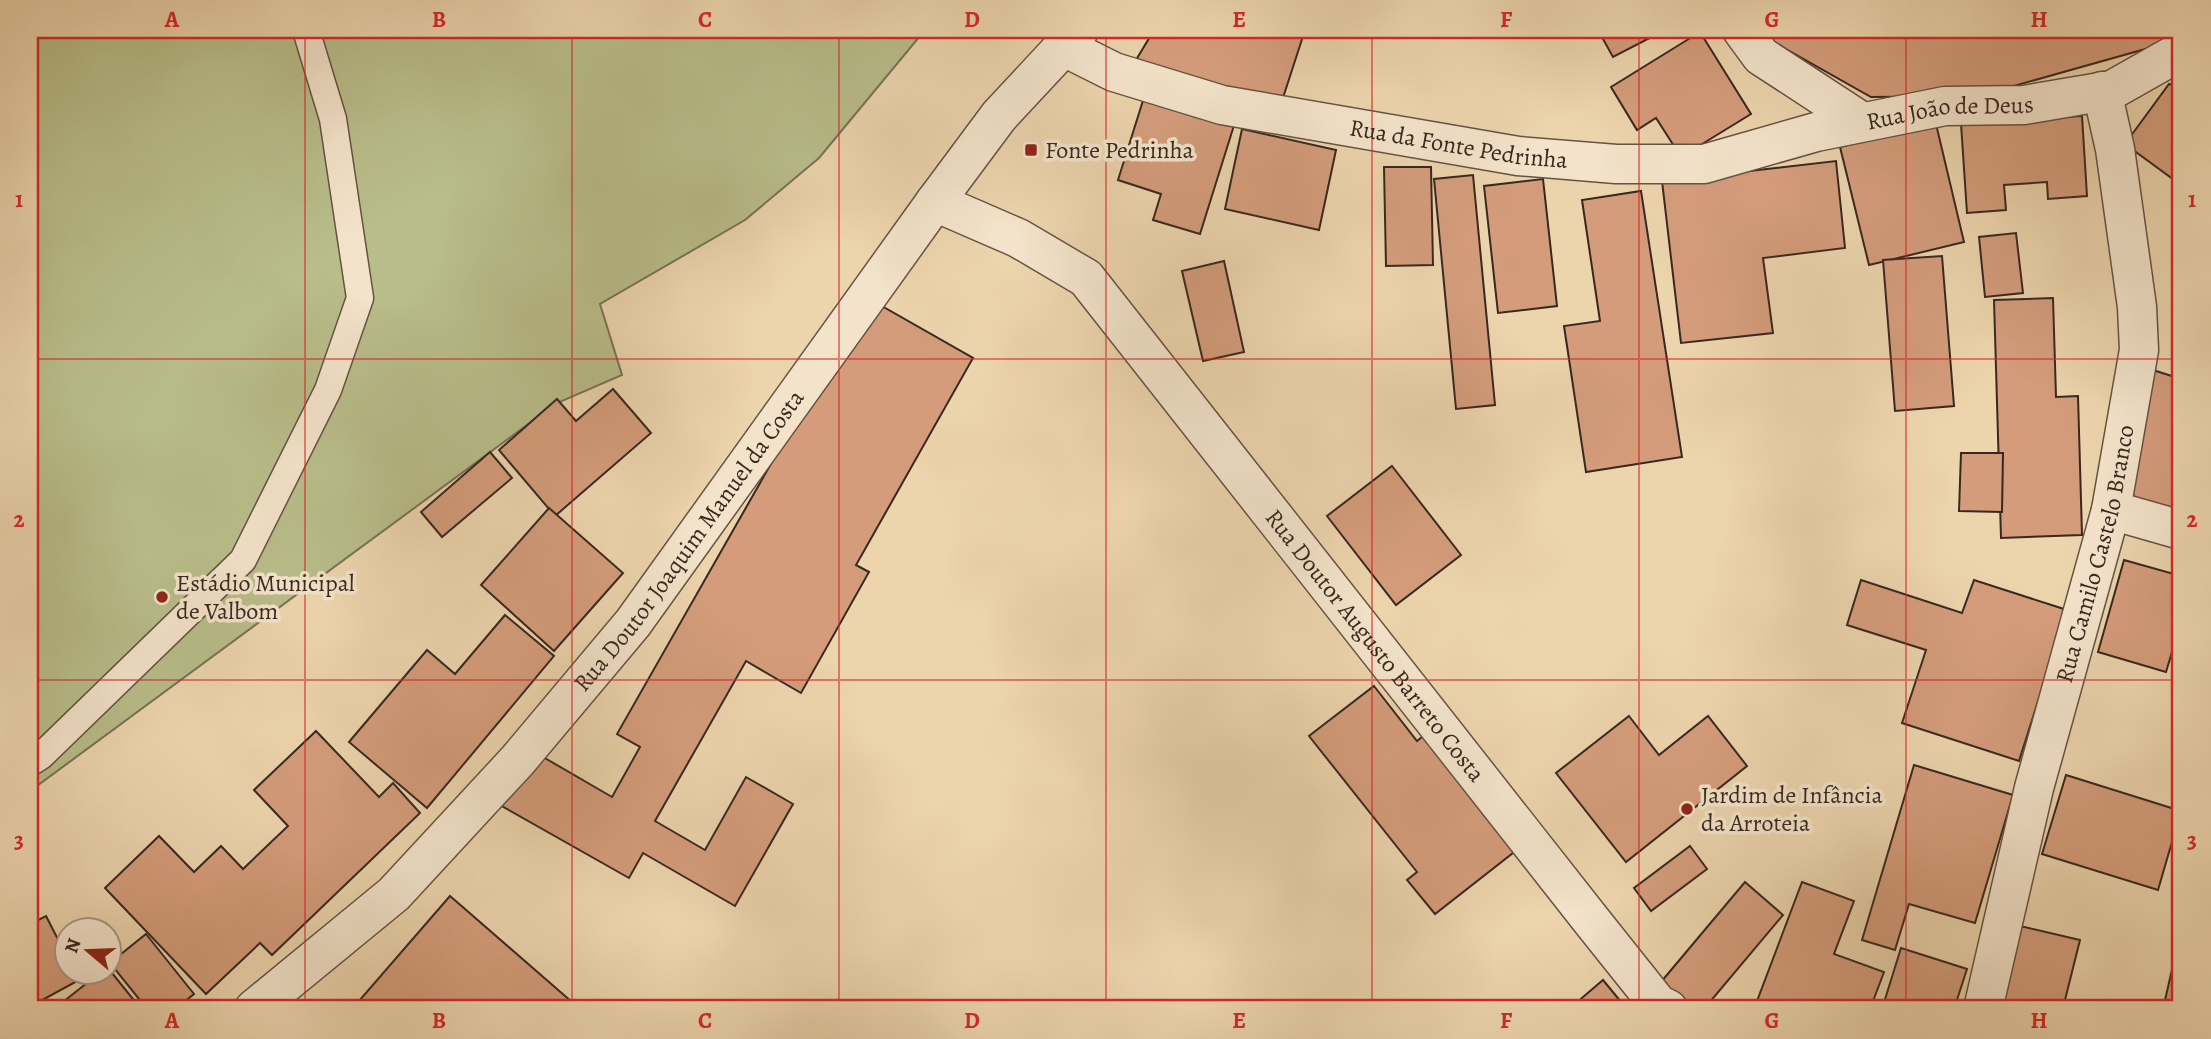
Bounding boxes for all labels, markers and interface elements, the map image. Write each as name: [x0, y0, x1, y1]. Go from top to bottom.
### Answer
text: A: [164, 4, 180, 35]
text: B: [432, 4, 446, 35]
text: C: [698, 4, 712, 35]
text: D: [964, 4, 980, 35]
text: E: [1232, 4, 1246, 35]
text: F: [1500, 4, 1513, 35]
text: G: [1764, 4, 1780, 35]
text: H: [2030, 4, 2048, 35]
street label: Rua João de Deus: [1863, 88, 2036, 137]
street label: Rua da Fonte Pedrinha: [1347, 111, 1570, 176]
place label: Fonte Pedrinha: [1045, 134, 1194, 166]
marker: Fonte Pedrinha: [1023, 142, 1039, 158]
text: 1: [15, 184, 23, 215]
text: 1: [2188, 184, 2196, 215]
street label: Rua Doutor Joaquim Manuel da Costa: [566, 383, 812, 698]
street label: Rua Camilo Castelo Branco: [2048, 422, 2142, 686]
street label: Rua Doutor Augusto Barreto Costa: [1258, 503, 1493, 789]
text: 2: [13, 504, 25, 535]
text: 2: [2186, 504, 2198, 535]
place label: Estádio Municipal de Valbom: [176, 567, 355, 627]
marker: Estádio Municipal de Valbom: [154, 589, 170, 605]
place label: Jardim de Infância da Arroteia: [1701, 779, 1884, 839]
marker: Jardim de Infância da Arroteia: [1679, 801, 1695, 817]
text: 3: [14, 825, 24, 856]
text: 3: [2187, 825, 2197, 856]
north arrow: [52, 916, 122, 986]
text: N: [58, 935, 87, 957]
text: A: [164, 1005, 180, 1036]
text: B: [432, 1005, 446, 1036]
text: C: [698, 1005, 712, 1036]
text: D: [964, 1005, 980, 1036]
text: E: [1232, 1005, 1246, 1036]
text: F: [1500, 1005, 1513, 1036]
text: G: [1764, 1005, 1780, 1036]
text: H: [2030, 1005, 2048, 1036]

